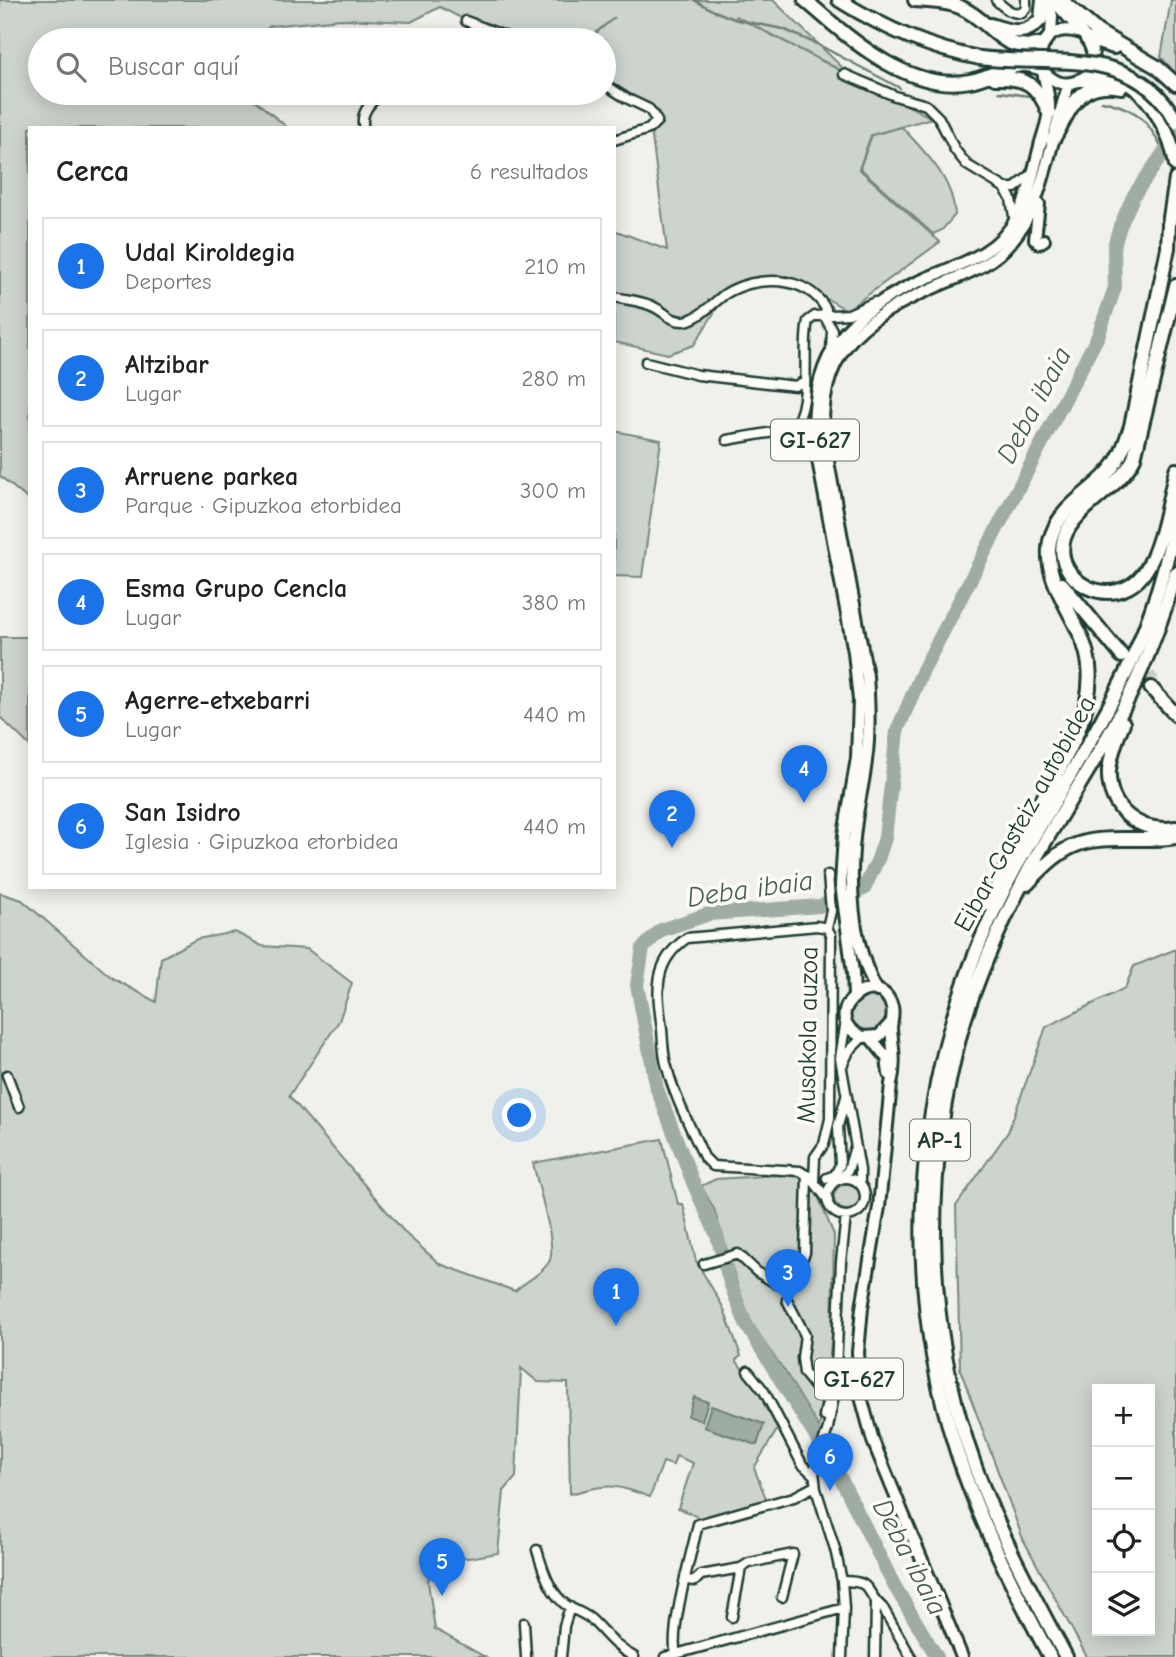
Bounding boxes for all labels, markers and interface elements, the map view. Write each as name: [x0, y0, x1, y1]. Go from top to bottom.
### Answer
search box: [28, 28, 616, 105]
icon: search: [52, 48, 90, 86]
text: Buscar aquí: [108, 52, 239, 82]
text: Cerca: [56, 154, 129, 189]
text: 6 resultados: [470, 158, 588, 185]
text: Udal Kiroldegia: [125, 238, 295, 268]
text: 1: [76, 253, 86, 280]
text: 210 m: [524, 253, 586, 280]
text: Deportes: [125, 268, 212, 295]
water label: Deba ibaia: [990, 341, 1078, 469]
text: Altzibar: [125, 350, 209, 380]
text: 2: [75, 365, 87, 392]
text: 280 m: [521, 365, 586, 392]
text: Lugar: [125, 380, 181, 407]
road number: GI-627: [771, 419, 859, 460]
text: Arruene parkea: [125, 462, 298, 492]
text: 3: [75, 477, 87, 504]
text: 300 m: [520, 477, 586, 504]
text: Parque · Gipuzkoa etorbidea: [125, 492, 402, 519]
text: Esma Grupo Cencla: [125, 574, 347, 604]
text: 4: [76, 589, 86, 616]
text: 380 m: [522, 589, 586, 616]
text: Lugar: [125, 604, 181, 631]
text: Agerre-etxebarri: [125, 686, 310, 716]
street label: Eibar-Gasteiz autobidea: [948, 691, 1102, 937]
text: 5: [75, 701, 87, 728]
text: 440 m: [523, 701, 586, 728]
text: Lugar: [125, 716, 181, 743]
pin: 4: [781, 745, 827, 803]
pin: 2: [649, 790, 695, 848]
text: San Isidro: [125, 798, 241, 828]
text: 6: [75, 813, 87, 840]
text: 440 m: [523, 813, 586, 840]
text: Iglesia · Gipuzkoa etorbidea: [125, 828, 399, 855]
water label: Deba ibaia: [685, 864, 815, 914]
street label: Musakola auzoa: [791, 946, 825, 1124]
your location: [502, 1098, 536, 1132]
road number: AP-1: [910, 1120, 970, 1160]
pin: 3: [765, 1249, 811, 1307]
pin: 1: [593, 1268, 639, 1326]
road number: GI-627: [815, 1358, 903, 1400]
map controls: [1092, 1384, 1155, 1636]
button: +: [1092, 1384, 1155, 1447]
pin: 6: [807, 1433, 853, 1491]
button: −: [1092, 1447, 1155, 1510]
water label: Deba ibaia: [866, 1493, 954, 1621]
button: locate: [1092, 1510, 1155, 1573]
pin: 5: [419, 1538, 465, 1596]
button: layers: [1092, 1573, 1155, 1636]

